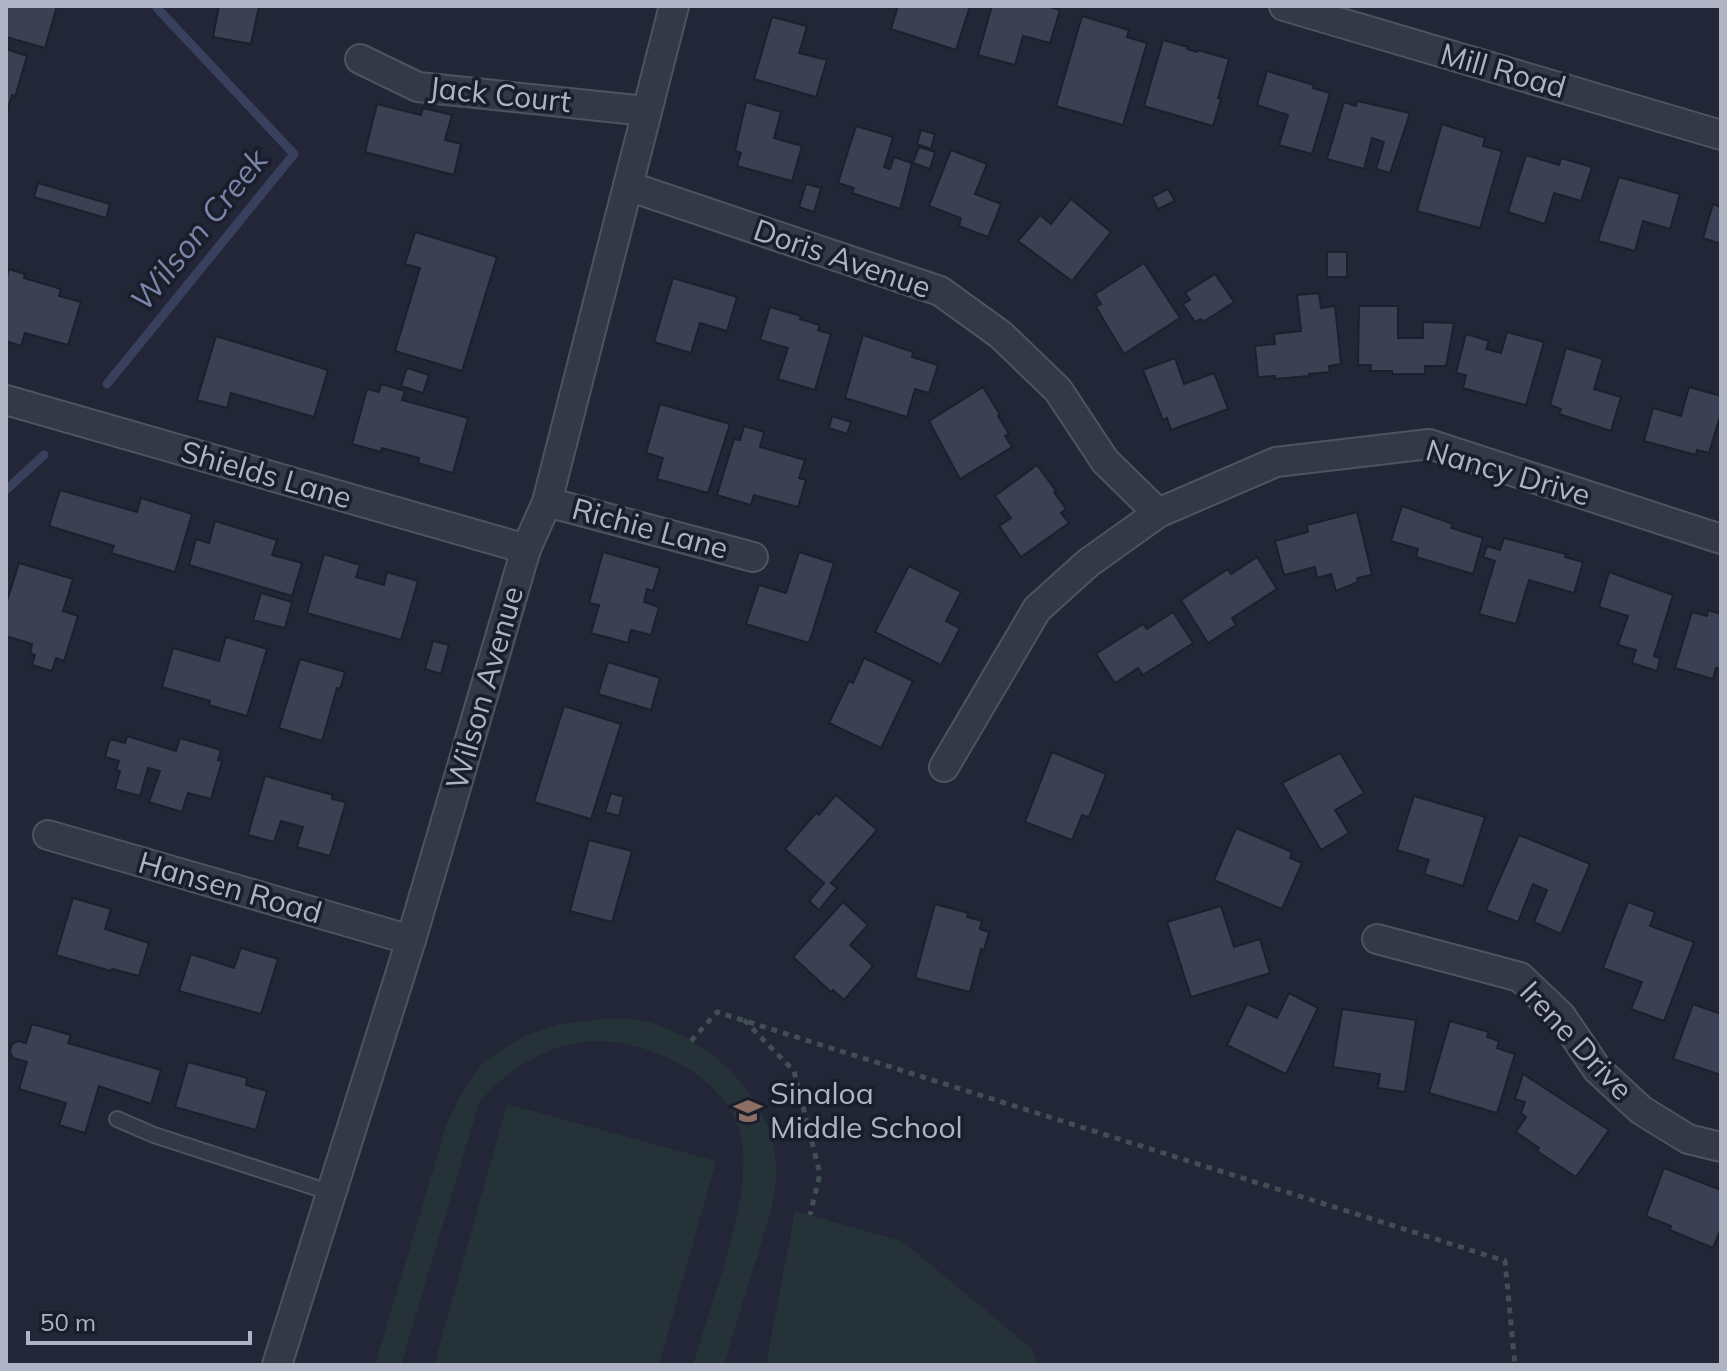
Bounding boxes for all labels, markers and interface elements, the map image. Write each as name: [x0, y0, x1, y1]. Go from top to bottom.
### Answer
street label: Mill Road: [1436, 34, 1570, 106]
street label: Jack Court: [427, 68, 573, 120]
water label: Wilson Creek: [121, 139, 277, 318]
street label: Doris Avenue: [749, 210, 936, 306]
street label: Nancy Drive: [1422, 430, 1595, 514]
street label: Shields Lane: [177, 432, 356, 517]
street label: Richie Lane: [568, 489, 732, 567]
street label: Wilson Avenue: [437, 582, 531, 794]
street label: Hansen Road: [134, 843, 326, 931]
street label: Irene Drive: [1512, 973, 1641, 1108]
place label: Sinaloa Middle School: [770, 1074, 963, 1146]
school or university icon: Sinaloa Middle School: [733, 1096, 763, 1126]
scale bar: [28, 1295, 250, 1345]
text: 50 m: [40, 1307, 96, 1337]

